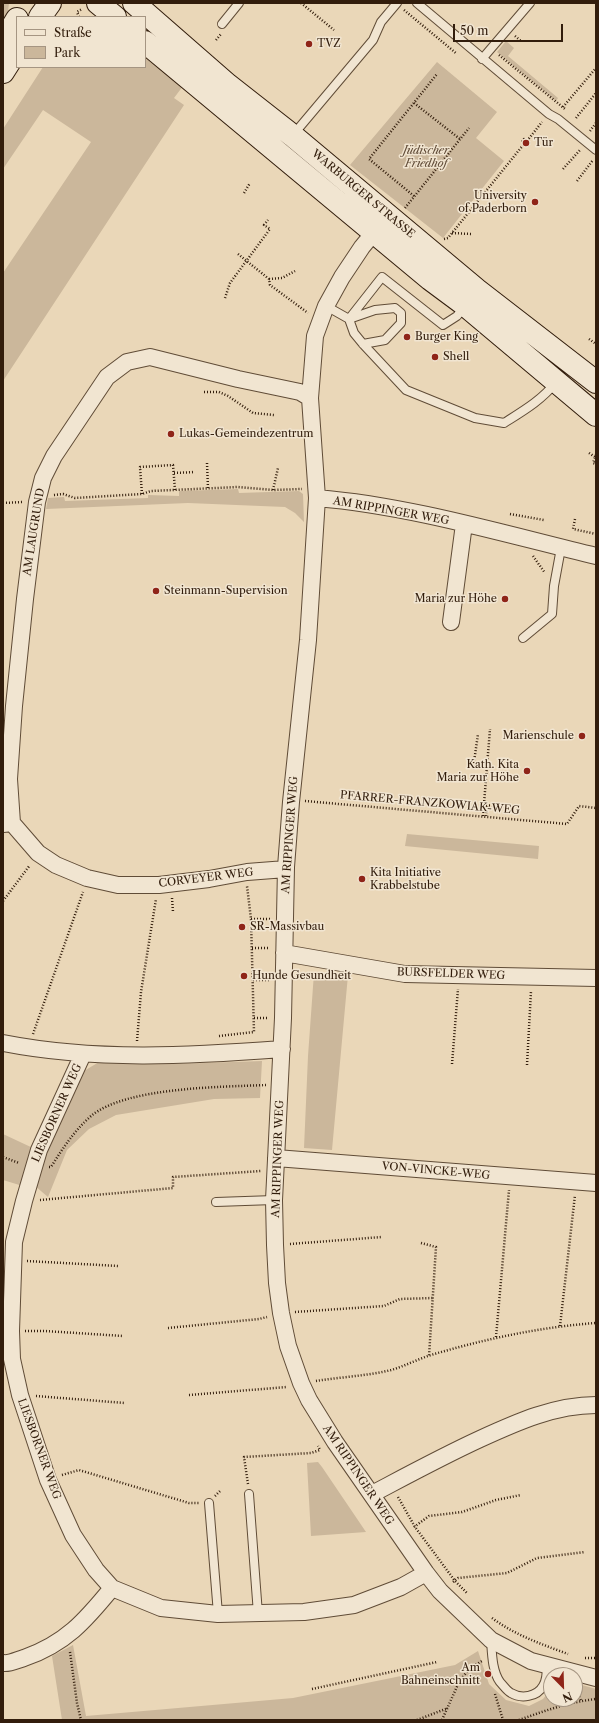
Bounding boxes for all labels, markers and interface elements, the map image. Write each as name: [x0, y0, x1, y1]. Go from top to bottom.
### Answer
legend: [16, 16, 146, 68]
scale bar: [455, 16, 565, 42]
text: 50 m: [460, 23, 489, 38]
text: Straße: [54, 25, 92, 40]
place label: TVZ: [317, 37, 341, 51]
marker: TVZ: [304, 39, 314, 49]
text: Park: [54, 45, 80, 60]
place label: Tür: [534, 136, 553, 150]
marker: Tür: [521, 138, 531, 148]
park label: Jüdischer Friedhof: [403, 144, 449, 170]
street label: WARBURGER STRASSE: [309, 147, 417, 241]
place label: University of Paderborn: [458, 189, 527, 215]
marker: University of Paderborn: [530, 197, 540, 207]
place label: Burger King: [415, 330, 478, 344]
marker: Burger King: [402, 332, 412, 342]
place label: Shell: [443, 350, 469, 364]
marker: Shell: [430, 352, 440, 362]
place label: Lukas-Gemeindezentrum: [179, 427, 314, 441]
marker: Lukas-Gemeindezentrum: [166, 429, 176, 439]
street label: AM LAUGRUND: [21, 487, 47, 577]
street label: AM RIPPINGER WEG: [332, 494, 450, 528]
place label: Steinmann-Supervision: [164, 584, 288, 598]
marker: Steinmann-Supervision: [151, 586, 161, 596]
place label: Maria zur Höhe: [415, 592, 497, 606]
marker: Maria zur Höhe: [500, 594, 510, 604]
place label: Marienschule: [502, 729, 574, 743]
marker: Marienschule: [577, 731, 587, 741]
place label: Kath. Kita Maria zur Höhe: [437, 758, 519, 784]
marker: Kath. Kita Maria zur Höhe: [522, 766, 532, 776]
street label: AM RIPPINGER WEG: [279, 776, 301, 894]
street label: PFARRER-FRANZKOWIAK-WEG: [340, 789, 520, 817]
street label: CORVEYER WEG: [158, 866, 254, 890]
place label: Kita Initiative Krabbelstube: [370, 866, 441, 892]
marker: Kita Initiative Krabbelstube: [357, 874, 367, 884]
place label: SR-Massivbau: [250, 920, 324, 934]
marker: SR-Massivbau: [237, 922, 247, 932]
street label: BURSFELDER WEG: [397, 966, 505, 982]
place label: Hunde Gesundheit: [252, 969, 351, 983]
marker: Hunde Gesundheit: [239, 971, 249, 981]
street label: LIESBORNER WEG: [29, 1062, 85, 1164]
street label: AM RIPPINGER WEG: [269, 1100, 287, 1218]
street label: VON-VINCKE-WEG: [381, 1160, 491, 1182]
street label: LIESBORNER WEG: [15, 1397, 63, 1501]
street label: AM RIPPINGER WEG: [320, 1422, 396, 1528]
place label: Am Bahneinschnitt: [401, 1661, 480, 1687]
north arrow: [543, 1667, 583, 1707]
marker: Am Bahneinschnitt: [483, 1669, 493, 1679]
text: N: [560, 1689, 574, 1705]

